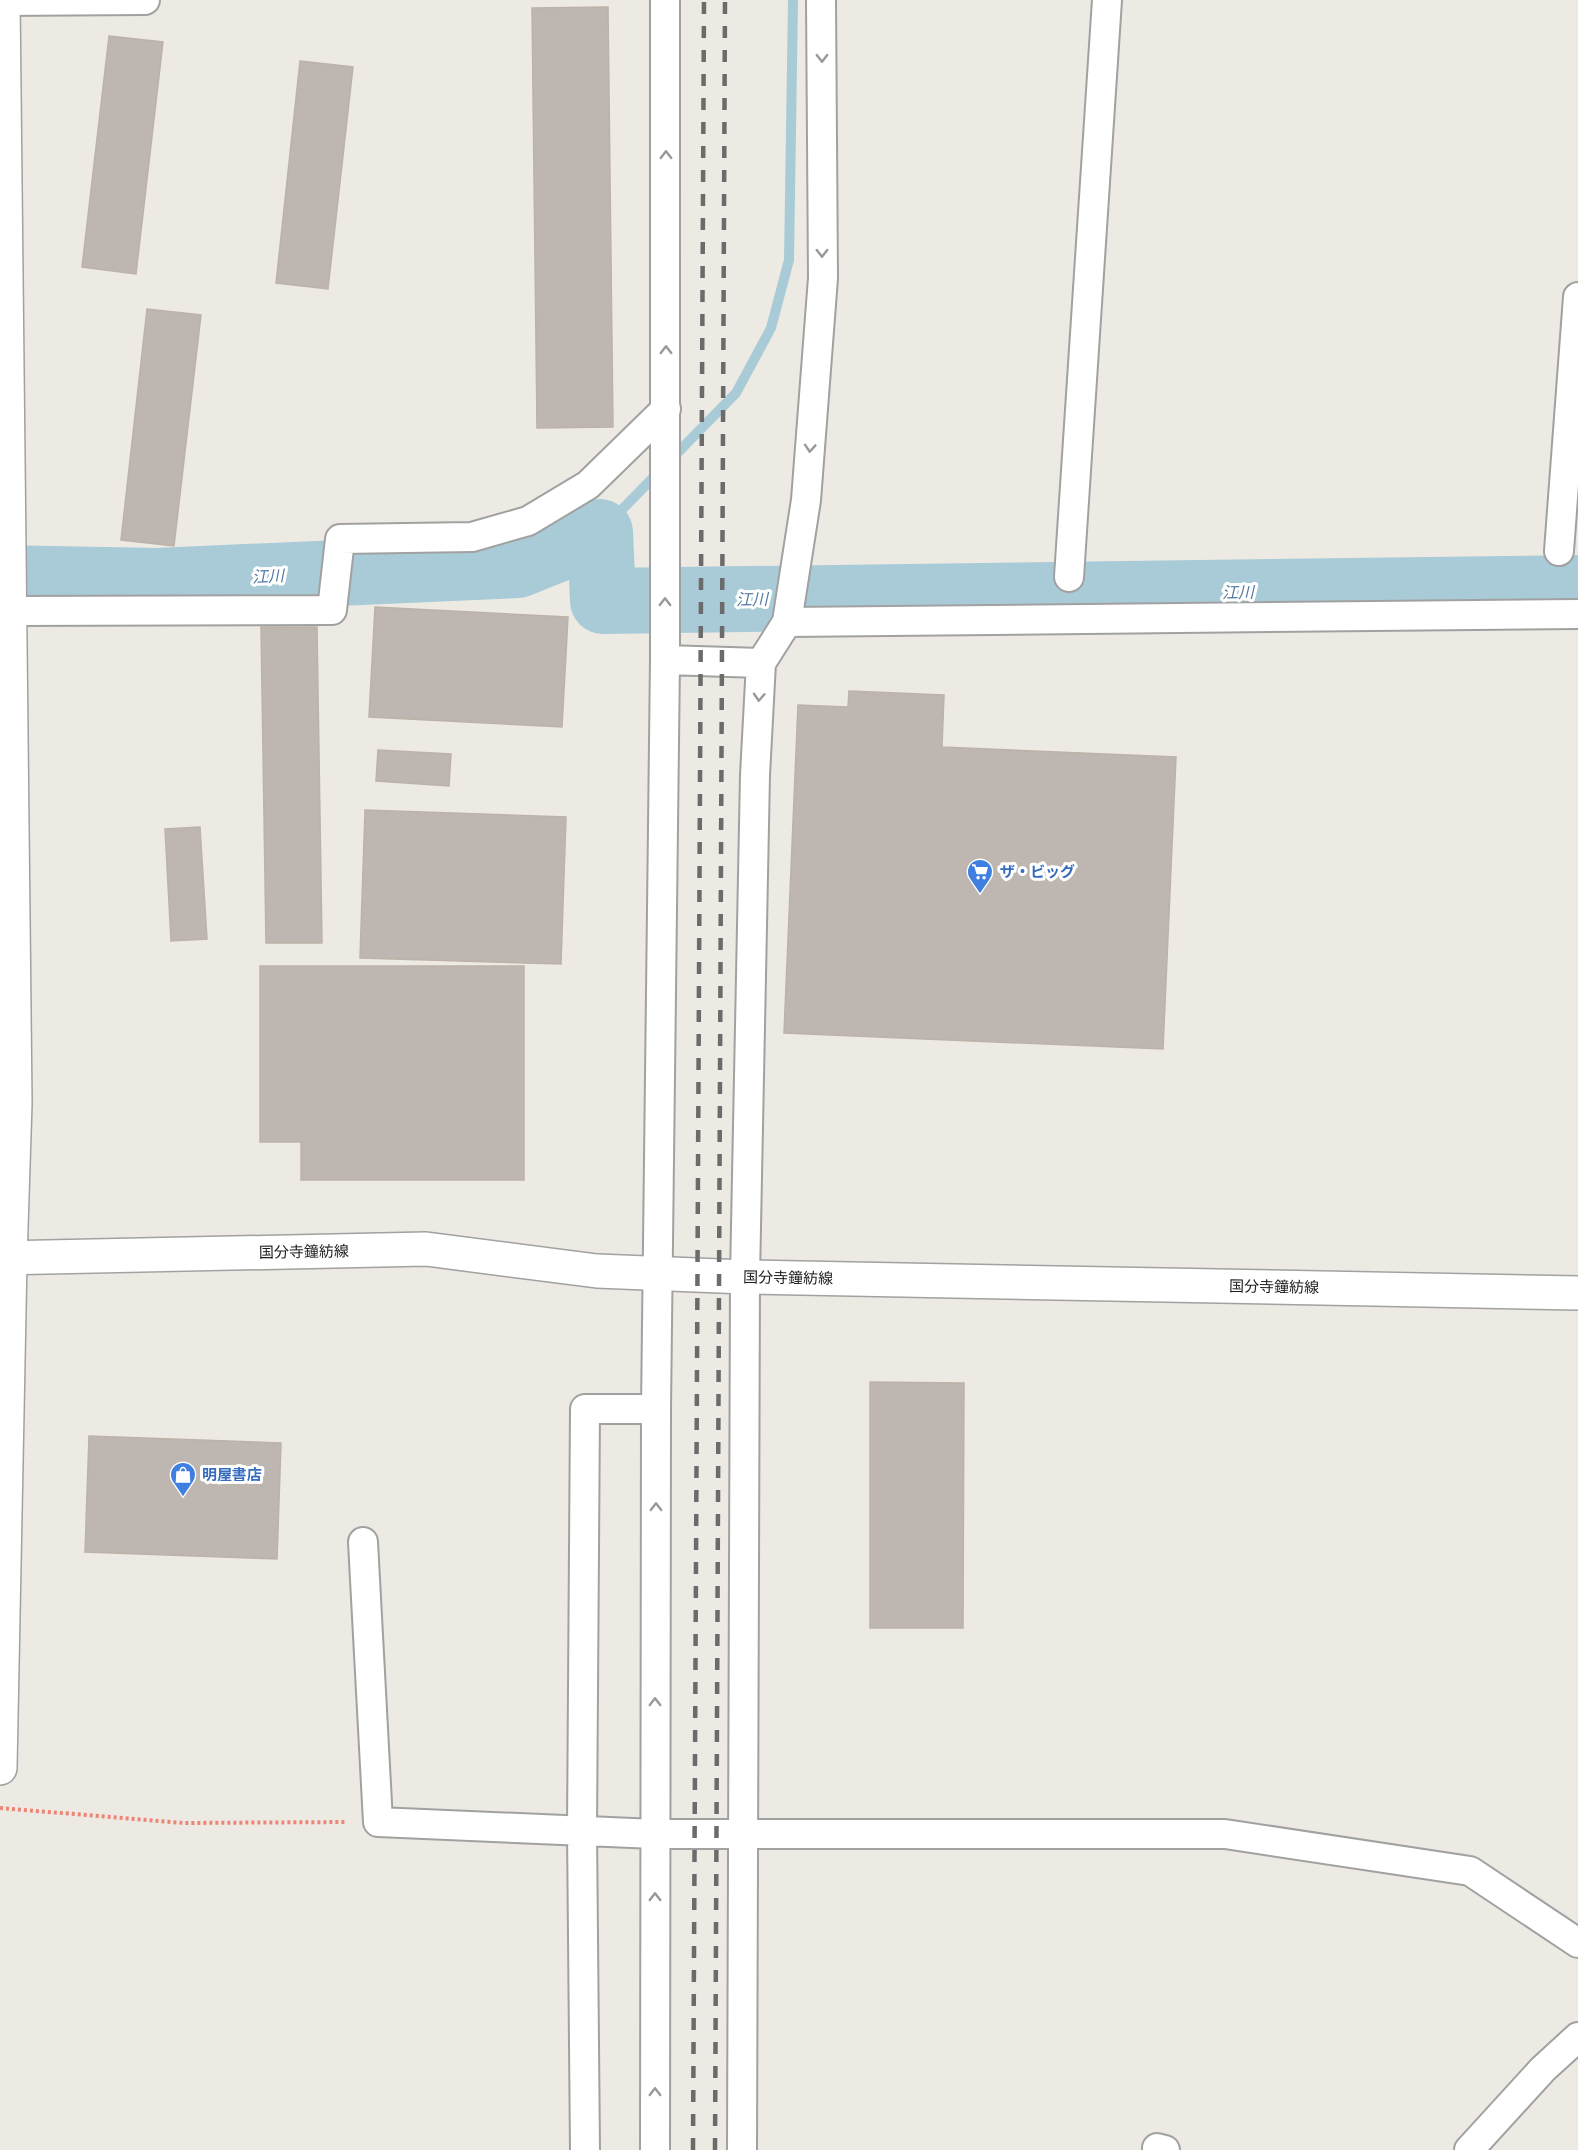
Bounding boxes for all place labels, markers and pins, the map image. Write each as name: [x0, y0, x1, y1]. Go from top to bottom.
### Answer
supermarket icon: ザ・ビッグ: [965, 857, 995, 895]
place label: ザ・ビッグ: [1000, 862, 1075, 882]
shop icon: 明屋書店: [168, 1460, 198, 1498]
place label: 明屋書店: [202, 1465, 262, 1485]

